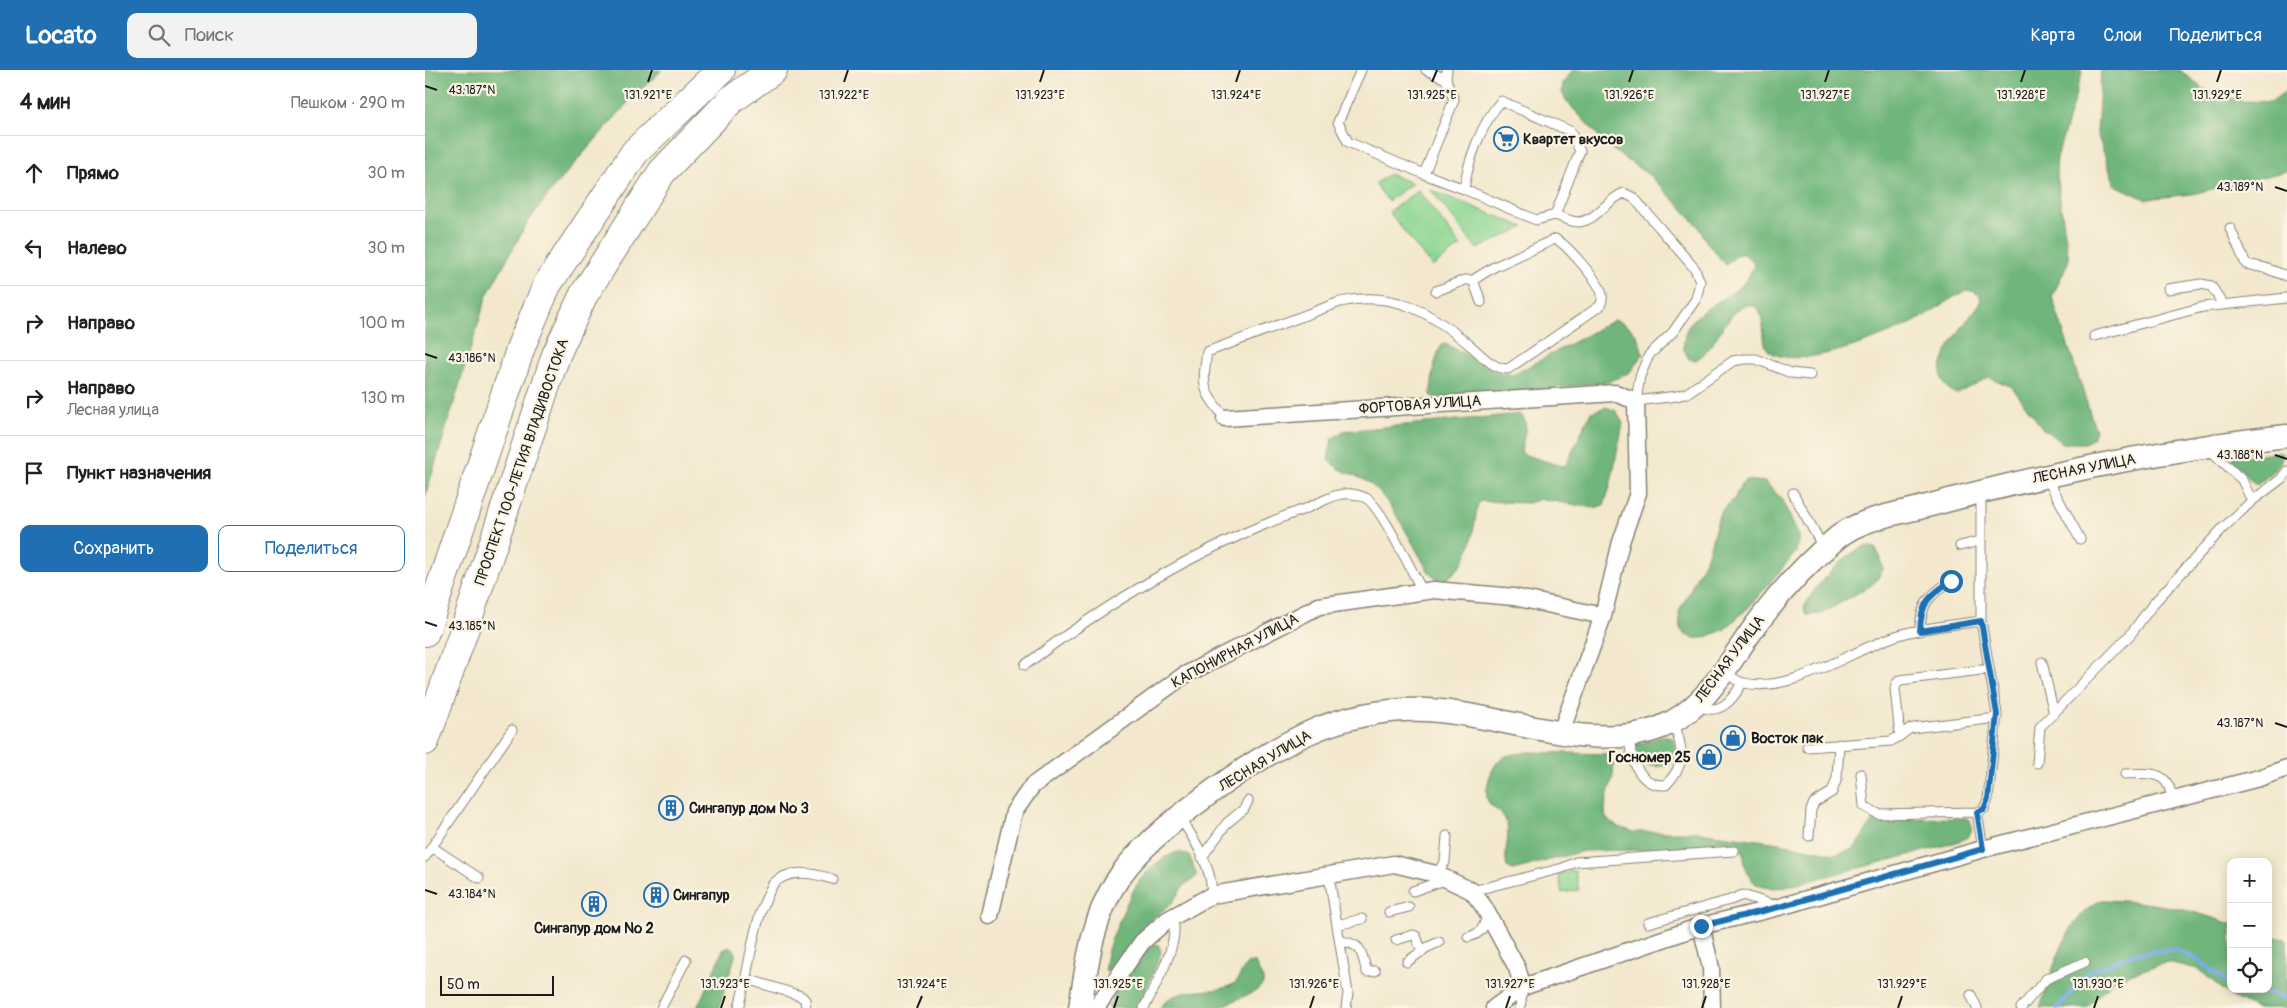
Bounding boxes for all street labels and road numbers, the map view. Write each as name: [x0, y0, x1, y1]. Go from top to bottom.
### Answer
street label: ПРОСПЕКТ 100-ЛЕТИЯ ВЛАДИВОСТОКА: [471, 336, 573, 588]
street label: ФОРТОВАЯ УЛИЦА: [1358, 391, 1482, 419]
street label: ЛЕСНАЯ УЛИЦА: [2030, 450, 2137, 488]
street label: КАПОНИРНАЯ УЛИЦА: [1168, 609, 1302, 693]
street label: ЛЕСНАЯ УЛИЦА: [1690, 611, 1769, 707]
street label: ЛЕСНАЯ УЛИЦА: [1214, 726, 1315, 797]

